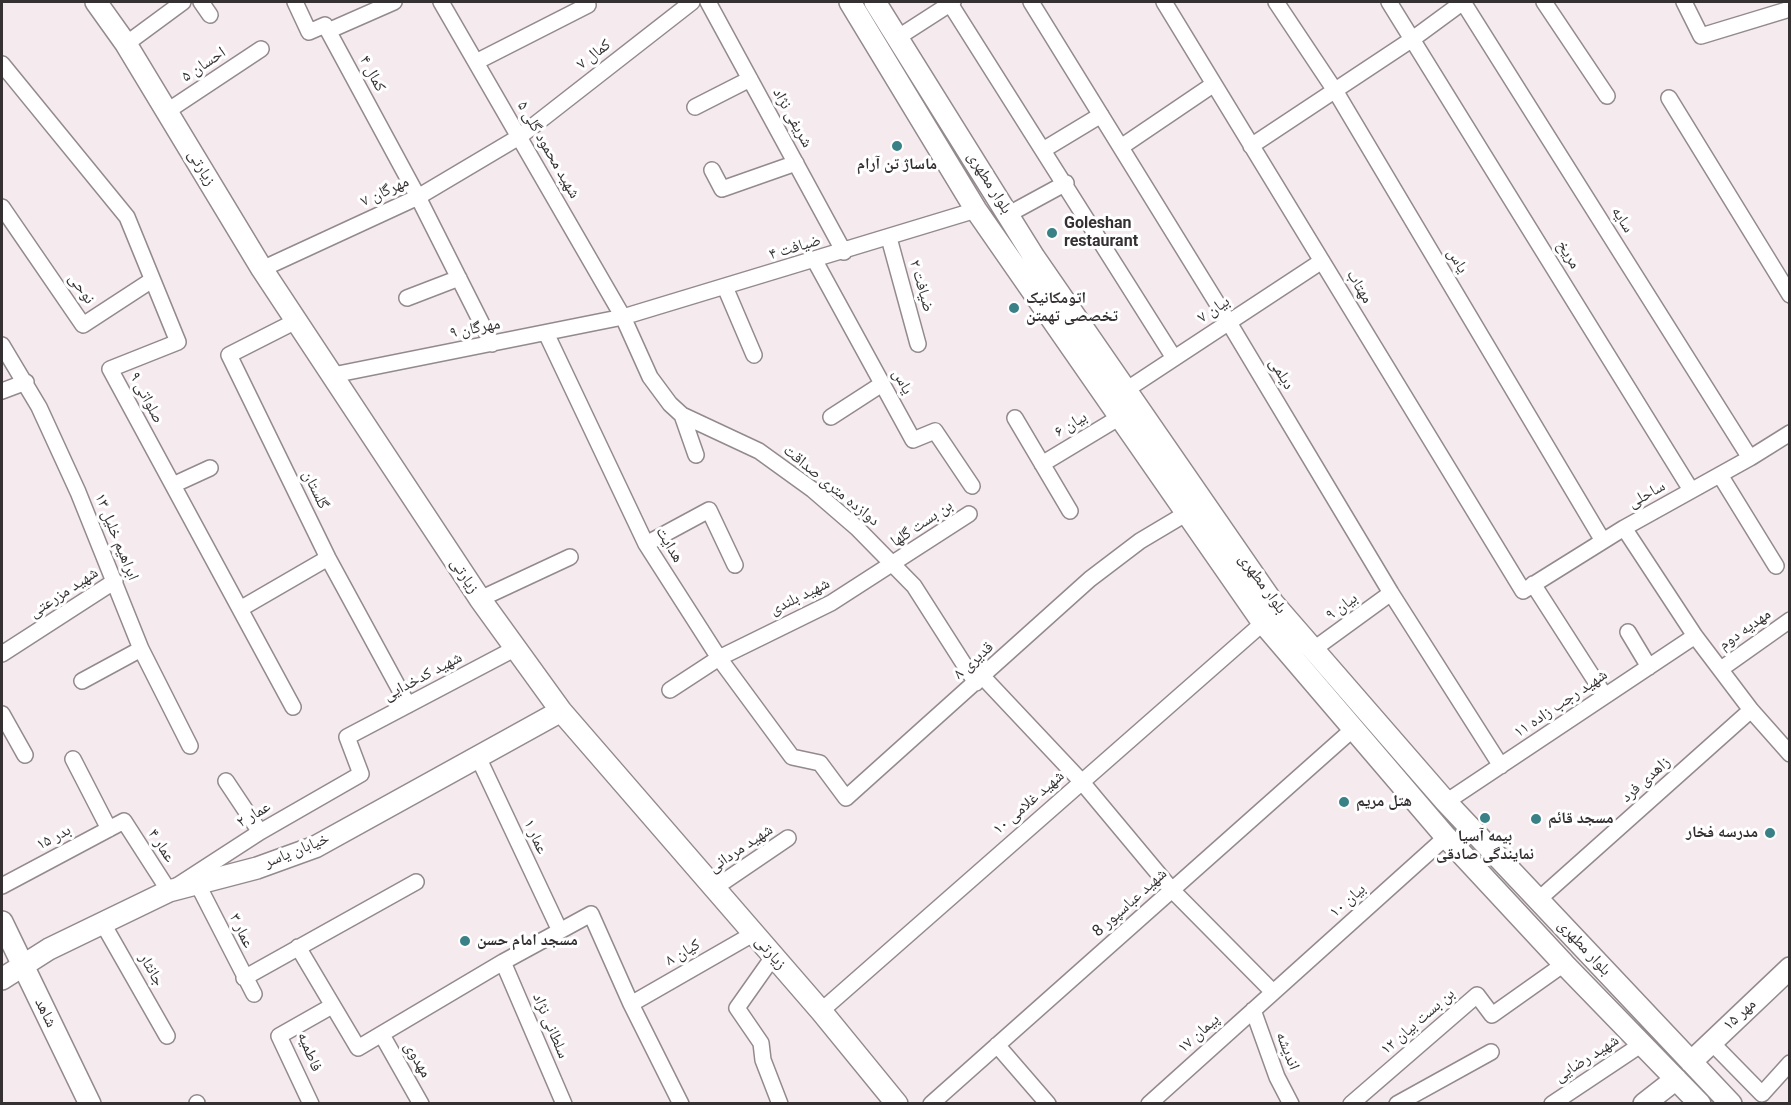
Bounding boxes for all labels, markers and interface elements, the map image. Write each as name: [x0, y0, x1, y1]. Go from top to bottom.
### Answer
street label: کمال ۷: [573, 36, 615, 74]
street label: احسان ۵: [178, 43, 230, 87]
street label: کمال ۴: [355, 53, 389, 95]
street label: شریفی نژاد: [768, 85, 816, 151]
street label: شهید محمود گلی ۵: [512, 98, 584, 202]
marker: ماساژ تن آرام: [890, 139, 904, 153]
street label: زیارتی: [183, 147, 219, 189]
street label: بلوار مطهری: [962, 148, 1016, 218]
place label: ماساژ تن آرام: [857, 155, 937, 175]
street label: مهرگان ۷: [358, 173, 412, 211]
street label: سایه: [1607, 203, 1637, 237]
place label: Goleshan restaurant: [1064, 214, 1138, 252]
marker: Goleshan restaurant: [1045, 226, 1059, 240]
street label: ضیافت ۴: [767, 231, 823, 265]
street label: مریخ: [1552, 237, 1584, 273]
street label: یاس: [1442, 245, 1472, 277]
street label: ضیافت ۲: [904, 258, 938, 314]
street label: مهتاب: [1342, 267, 1376, 307]
street label: نوحی: [64, 270, 98, 308]
place label: اتومکانیک تخصصی تهمتن: [1026, 289, 1118, 327]
street label: بیان ۷: [1194, 292, 1234, 328]
marker: اتومکانیک تخصصی تهمتن: [1007, 301, 1021, 315]
street label: مهرگان ۹: [448, 315, 502, 343]
street label: دیلمی: [1264, 355, 1298, 393]
street label: یاس: [887, 366, 917, 398]
street label: صلواتی ۹: [125, 369, 167, 427]
street label: بیان ۶: [1051, 408, 1091, 442]
street label: دوازده متری صداقت: [779, 441, 883, 531]
street label: گلستان: [298, 468, 332, 512]
street label: ساحلی: [1625, 477, 1669, 513]
street label: ابراهیم خلیل ۱۳: [90, 491, 142, 583]
street label: بن بست گلها: [887, 496, 957, 552]
street label: هدایت: [651, 524, 687, 566]
street label: بلوار مطهری: [1234, 550, 1290, 618]
street label: زیارتی: [446, 555, 482, 597]
street label: شهید مزرعتی: [26, 564, 102, 622]
street label: شهید بلندی: [767, 574, 833, 620]
street label: بیان ۹: [1322, 589, 1362, 625]
street label: مهدیه دوم: [1715, 605, 1775, 655]
street label: قدیری ۸: [950, 638, 998, 684]
street label: شهید کدخدایی: [380, 648, 466, 706]
street label: شهید رجب زاده ۱۱: [1511, 666, 1611, 742]
street label: زاهدی فرد: [1618, 753, 1674, 807]
street label: شهید غلامی ۱۰: [989, 767, 1069, 839]
place label: هتل مریم: [1356, 792, 1412, 812]
marker: هتل مریم: [1337, 795, 1351, 809]
street label: عمار ۲: [234, 797, 274, 833]
place label: مسجد قائم: [1548, 809, 1614, 829]
marker: بیمه آسیا نمایندگی صادقی: [1478, 811, 1492, 825]
marker: مسجد قائم: [1529, 812, 1543, 826]
street label: عمار ۱: [519, 817, 551, 857]
street label: شهید مردانی: [705, 820, 777, 878]
street label: بدر ۱۵: [33, 821, 75, 855]
place label: مدرسه فخار: [1686, 823, 1758, 843]
street label: عمار ۴: [143, 826, 179, 866]
marker: مدرسه فخار: [1763, 826, 1777, 840]
place label: بیمه آسیا نمایندگی صادقی: [1436, 827, 1534, 865]
street label: خیابان یاسر: [262, 829, 332, 873]
street label: شهید عباسپور 8: [1089, 865, 1171, 941]
street label: بیان ۱۰: [1326, 880, 1370, 922]
street label: عمار ۳: [224, 911, 258, 951]
street label: بلوار مطهری: [1553, 916, 1615, 980]
place label: مسجد امام حسن: [477, 931, 578, 951]
street label: زیارتی: [750, 932, 790, 974]
marker: مسجد امام حسن: [458, 934, 472, 948]
street label: کیان ۸: [662, 935, 704, 971]
street label: جانثار: [134, 950, 168, 990]
street label: بن بست بیان ۱۲: [1377, 985, 1459, 1059]
street label: سلطانی نژاد: [528, 990, 572, 1062]
street label: شاهد: [30, 995, 60, 1031]
street label: مهر ۱۵: [1719, 995, 1761, 1035]
street label: پیمان ۱۷: [1174, 1010, 1224, 1058]
street label: فاطمیه: [292, 1029, 326, 1075]
street label: اندیشه: [1271, 1029, 1303, 1073]
street label: شهید رضایی: [1551, 1031, 1623, 1087]
street label: مهدوی: [399, 1039, 435, 1081]

